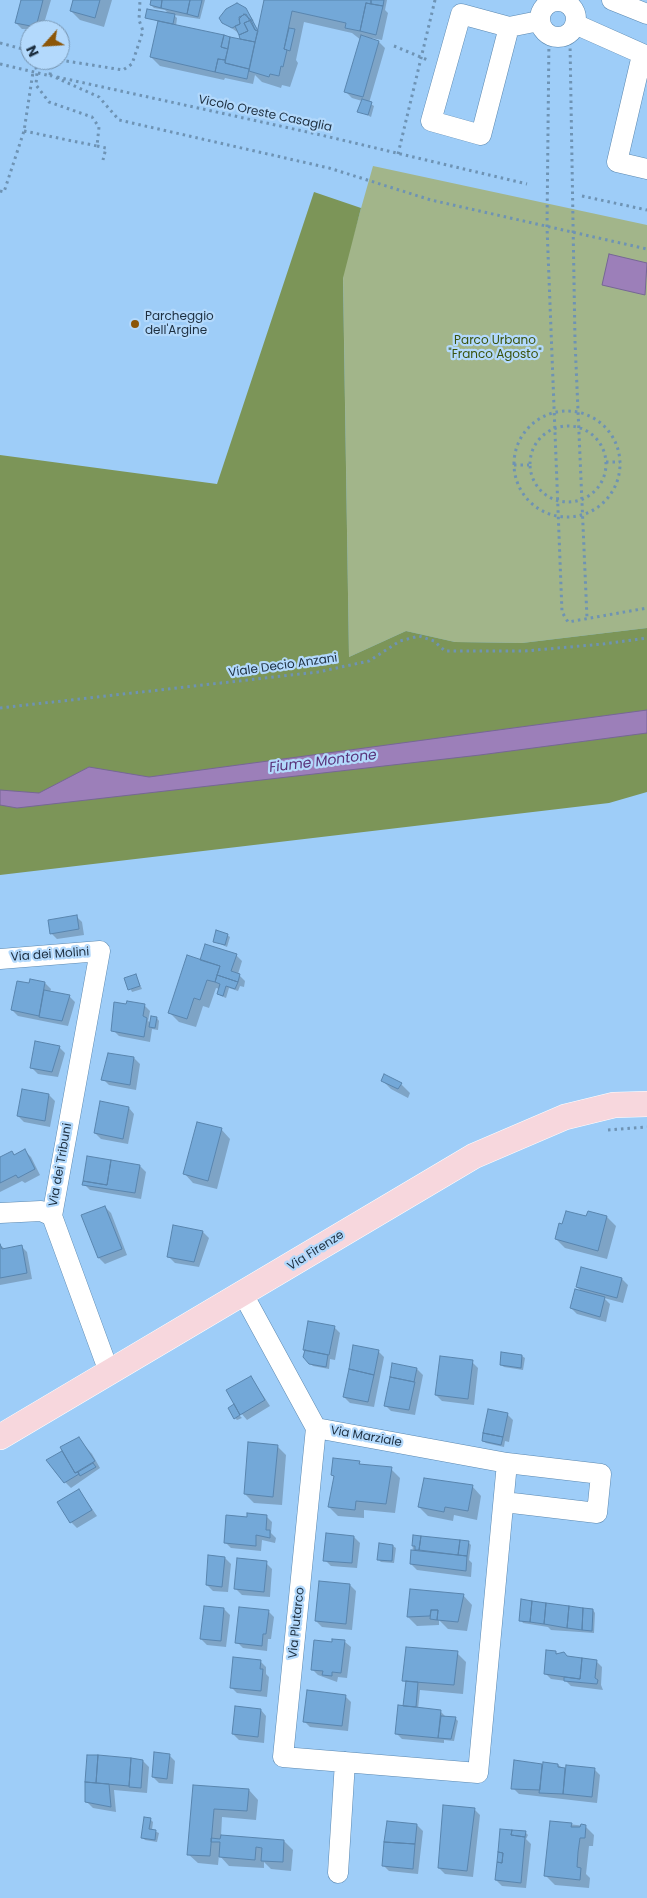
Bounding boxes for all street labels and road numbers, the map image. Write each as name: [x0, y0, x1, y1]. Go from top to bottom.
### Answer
street label: Vicolo Oreste Casaglia: [197, 93, 333, 135]
street label: Viale Decio Anzani: [228, 651, 338, 681]
street label: Via dei Molini: [10, 945, 90, 965]
street label: Via dei Tribuni: [47, 1122, 75, 1208]
street label: Via Firenze: [285, 1228, 347, 1274]
street label: Via Marziale: [329, 1424, 403, 1450]
street label: Via Plutarco: [286, 1587, 308, 1659]

